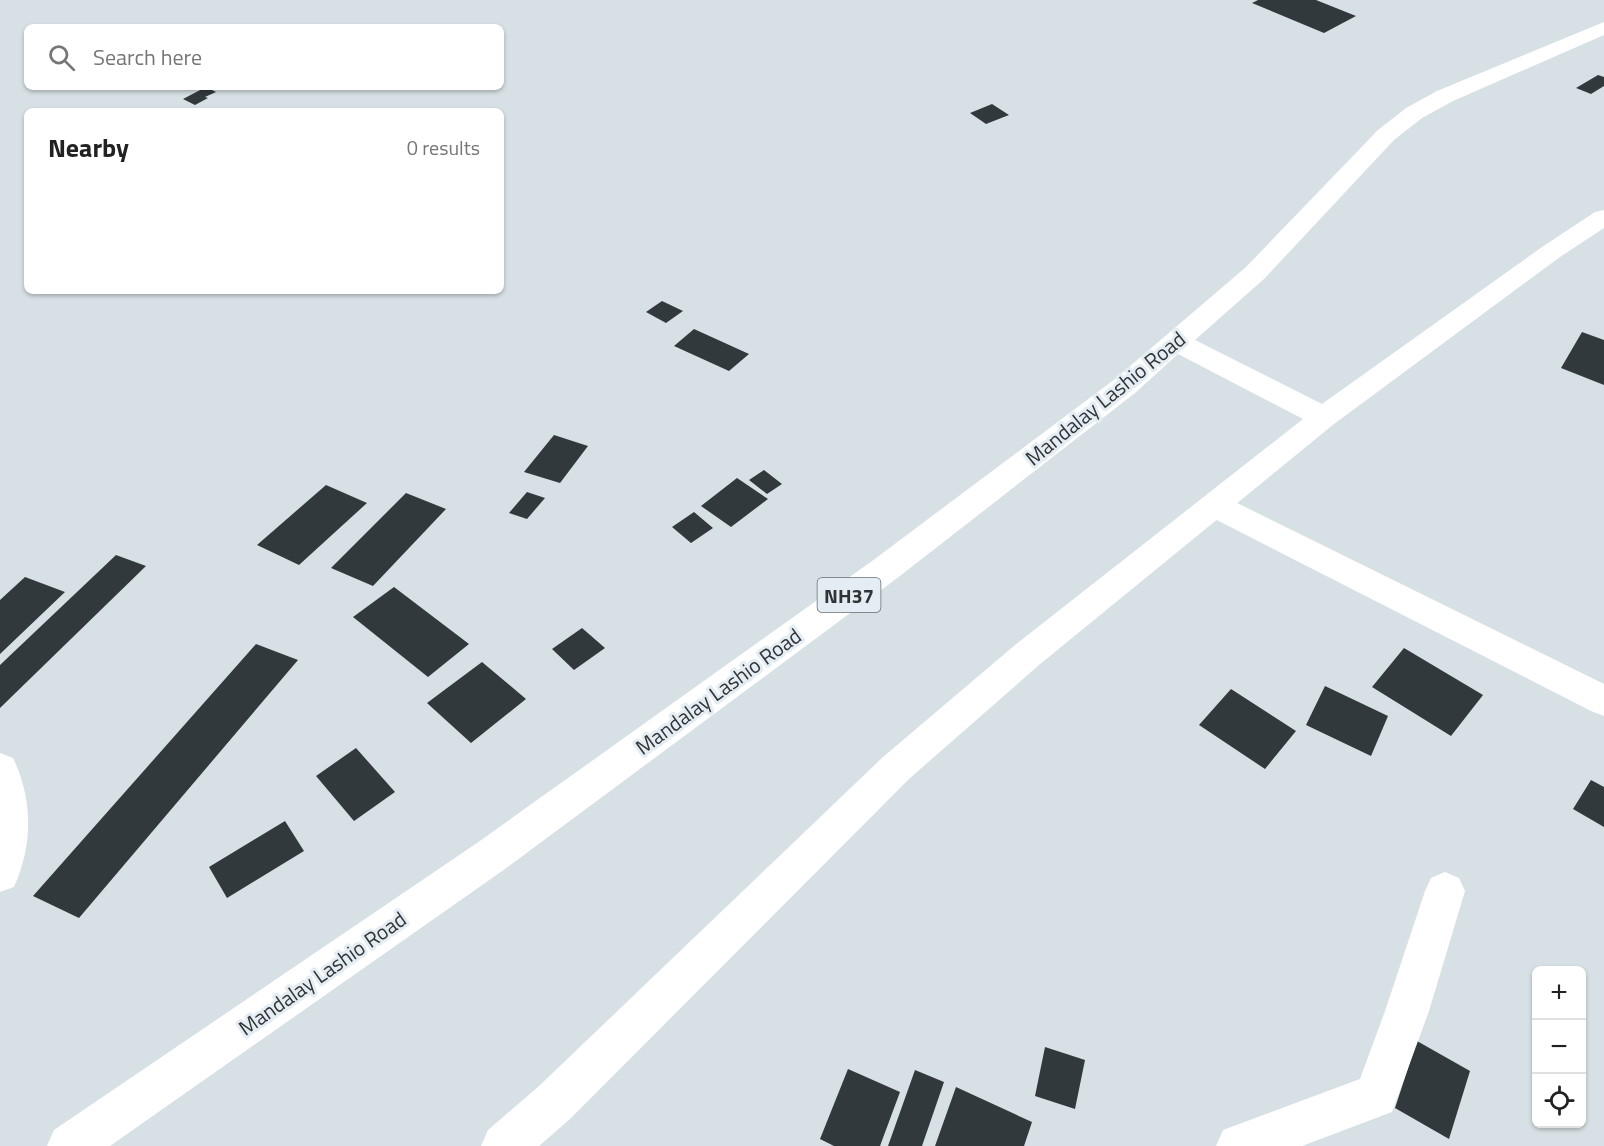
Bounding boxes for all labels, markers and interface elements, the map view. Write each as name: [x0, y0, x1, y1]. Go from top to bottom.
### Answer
search box: [24, 24, 504, 90]
text: Search here: [93, 40, 202, 74]
icon: search: [45, 41, 78, 74]
text: Nearby: [48, 128, 129, 167]
text: 0 results: [407, 132, 480, 163]
street label: Mandalay Lashio Road: [1018, 323, 1192, 473]
road number: NH37: [818, 578, 880, 612]
street label: Mandalay Lashio Road: [628, 620, 808, 762]
street label: Mandalay Lashio Road: [232, 903, 412, 1043]
map controls: [1532, 966, 1586, 1128]
button: +: [1532, 966, 1586, 1020]
button: −: [1532, 1020, 1586, 1074]
button: locate: [1532, 1074, 1586, 1128]

